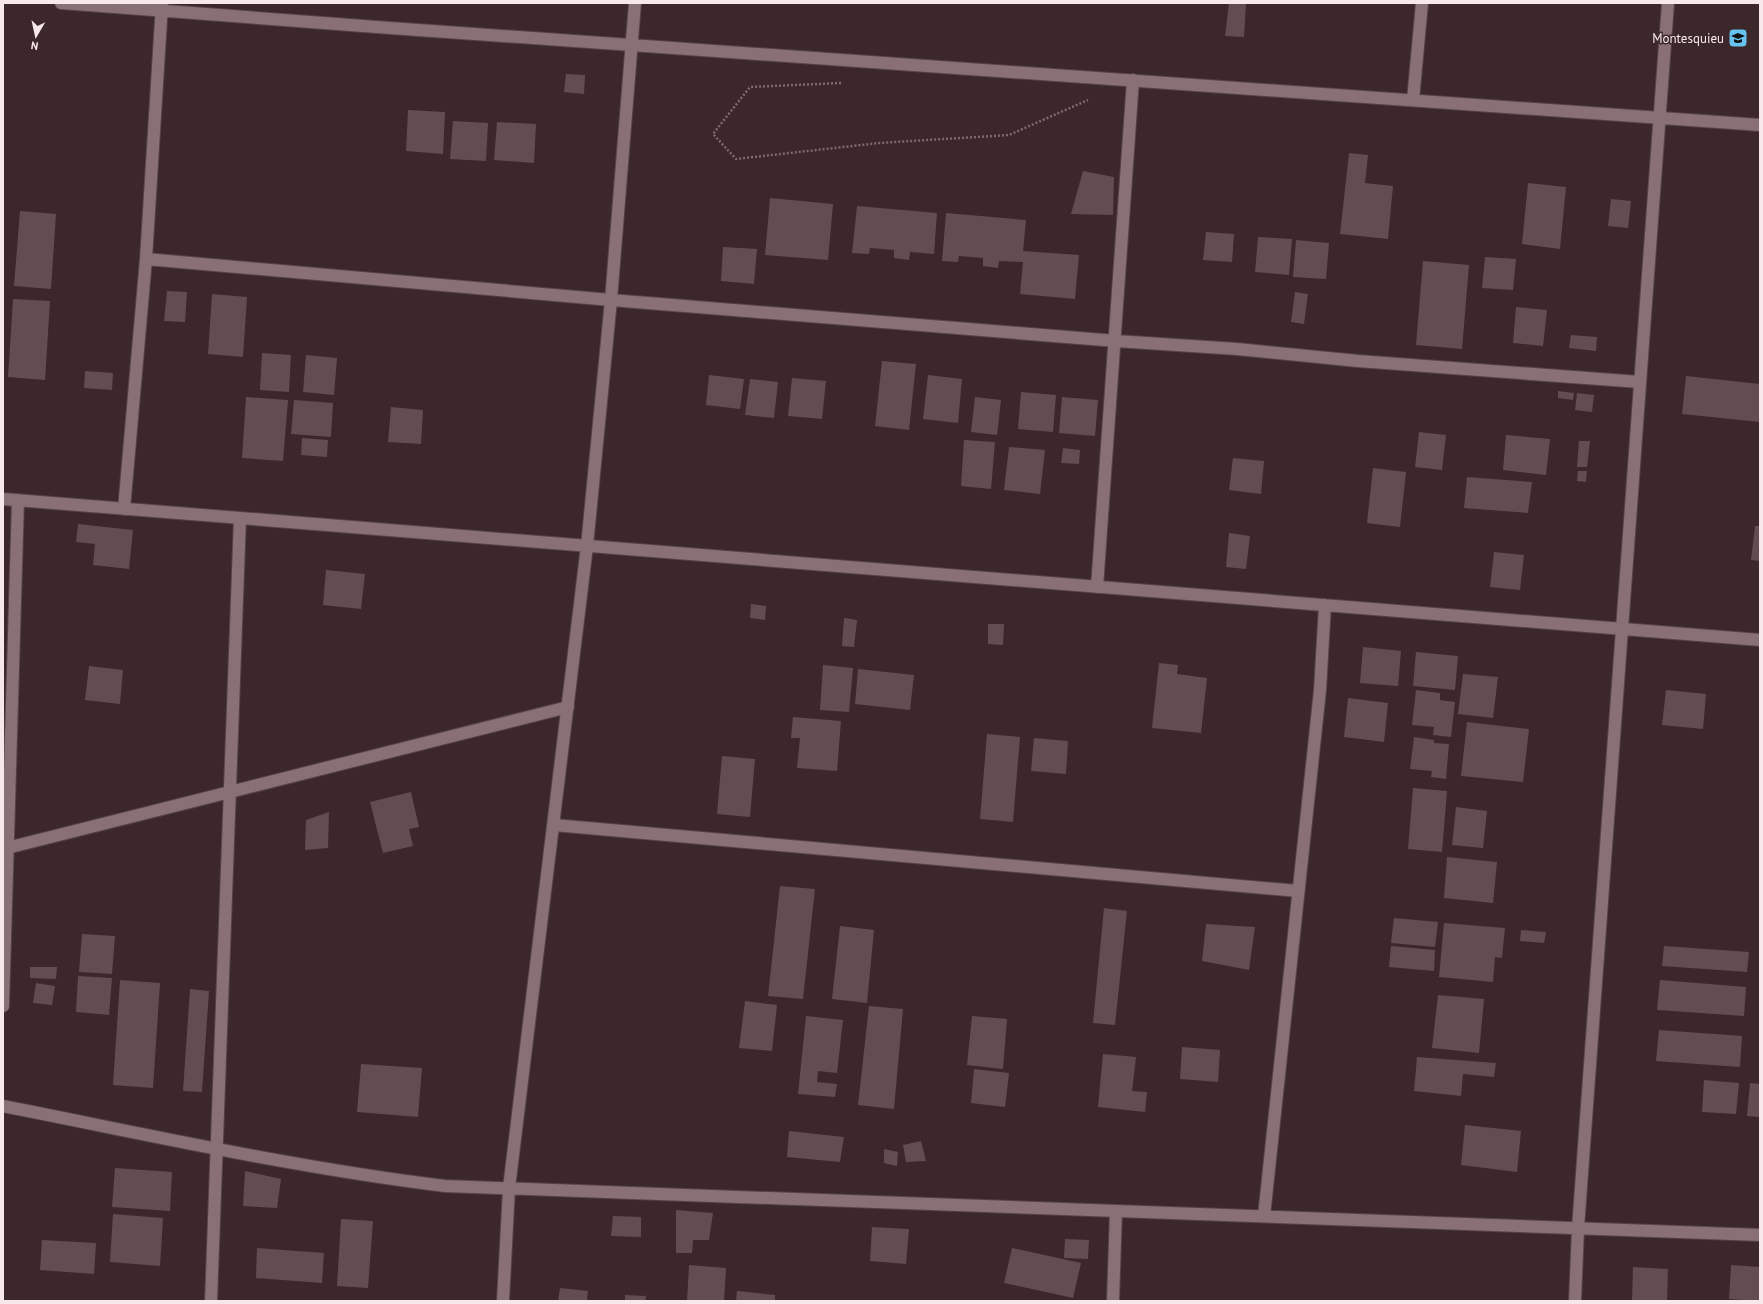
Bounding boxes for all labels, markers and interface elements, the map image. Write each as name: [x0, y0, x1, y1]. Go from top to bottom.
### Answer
north arrow: [16, 16, 56, 56]
school or university icon: Montesquieu: [1727, 27, 1749, 49]
place label: Montesquieu: [1652, 30, 1724, 47]
text: N: [30, 38, 39, 53]

